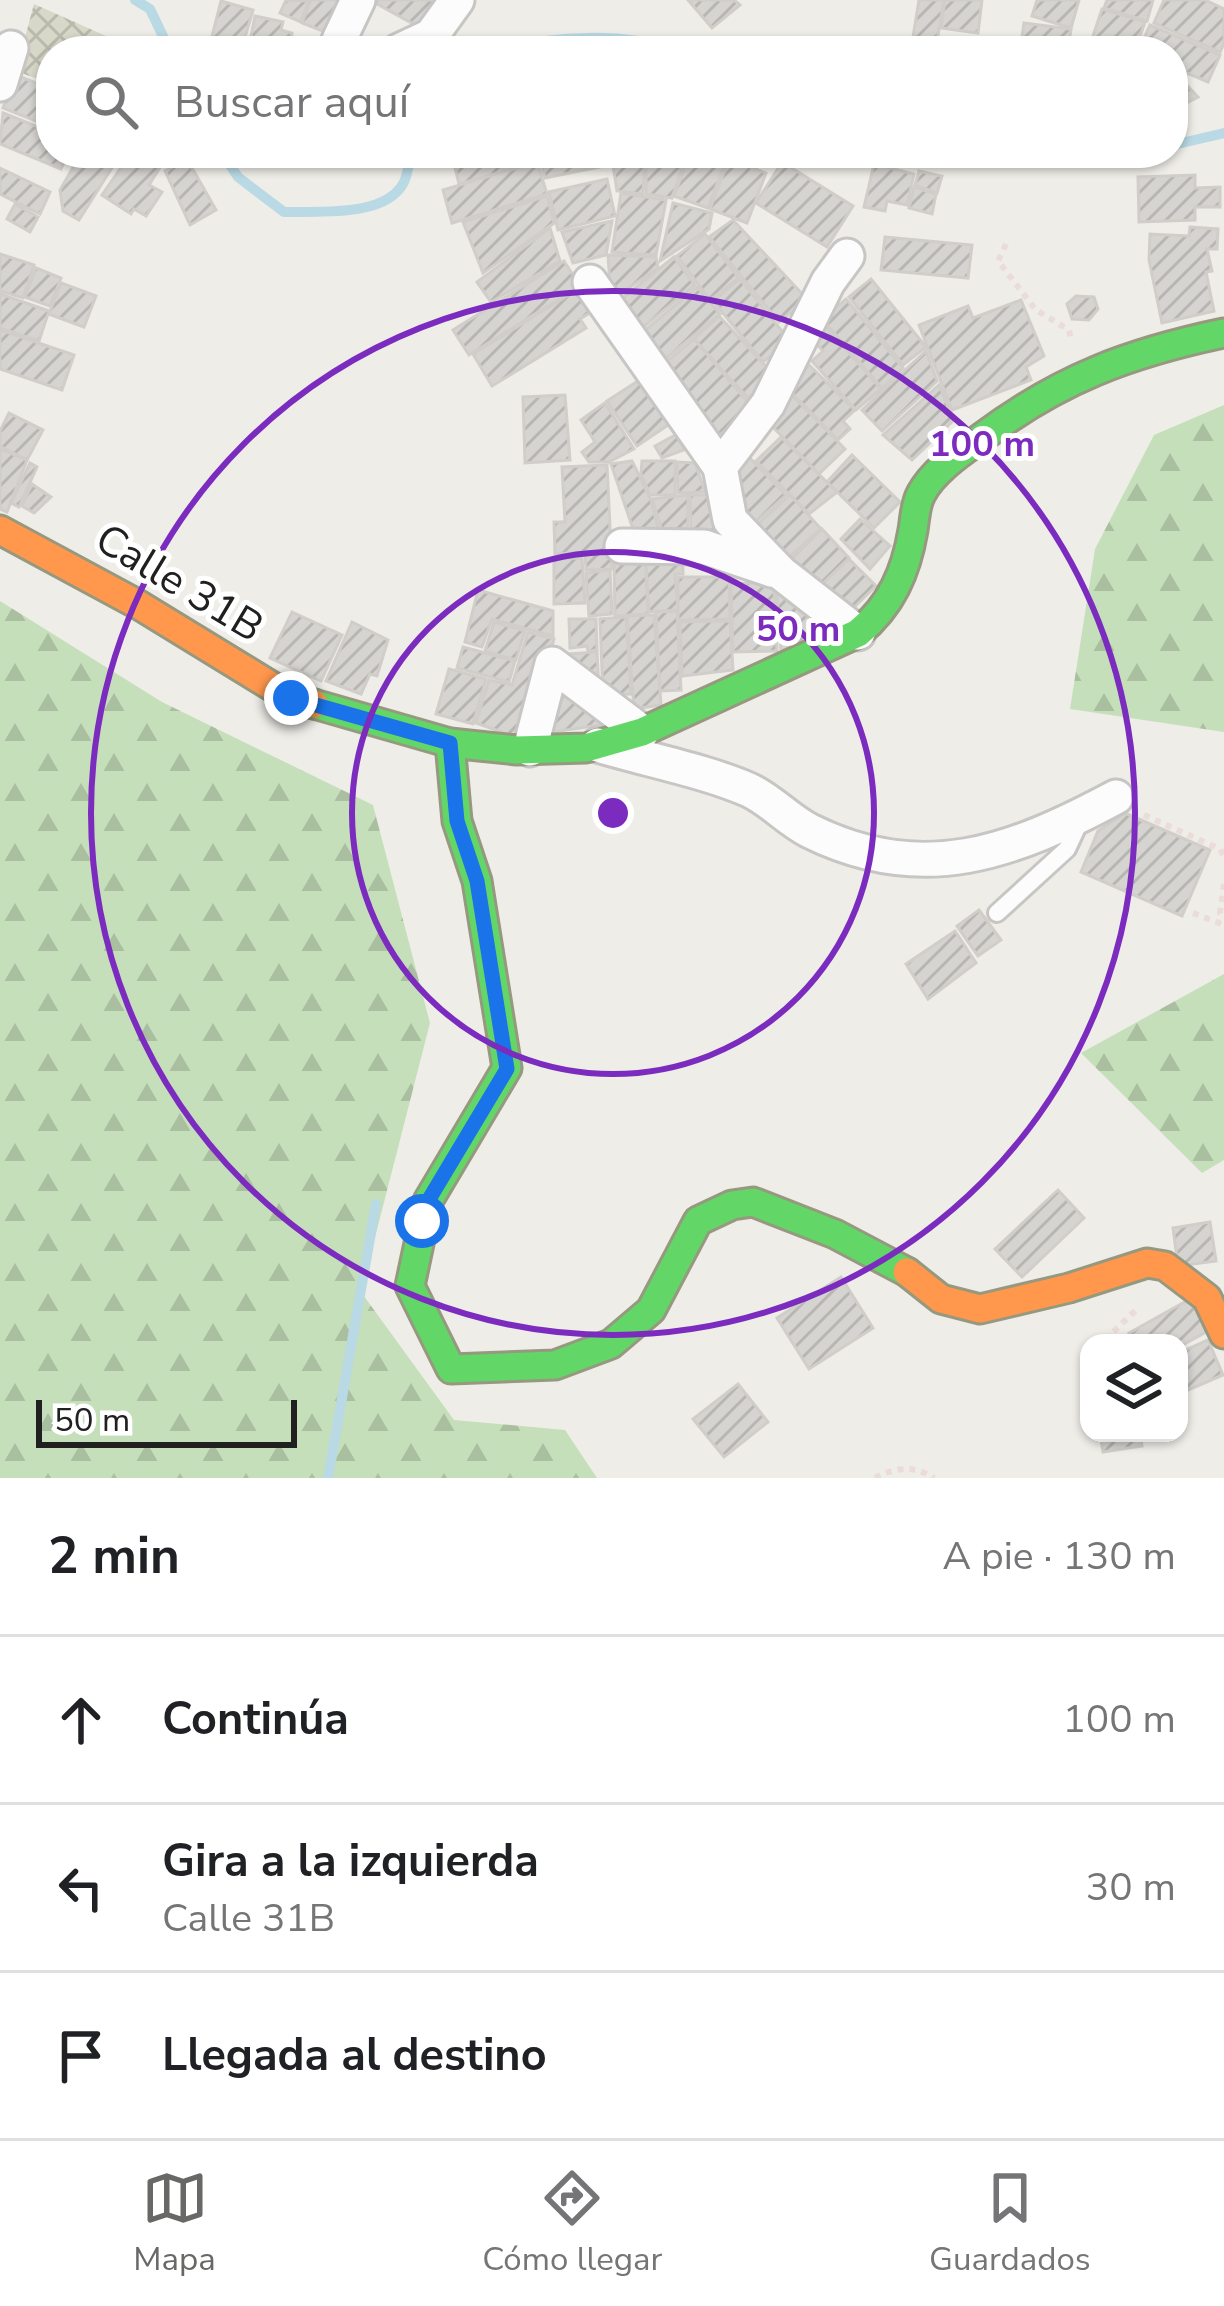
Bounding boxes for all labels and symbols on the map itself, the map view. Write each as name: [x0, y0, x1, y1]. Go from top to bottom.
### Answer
text: 100 m: [929, 420, 1035, 469]
street label: Calle 31B: [85, 511, 274, 656]
text: 50 m: [756, 605, 840, 654]
route end: [264, 671, 318, 725]
centre of rings: [592, 792, 634, 834]
route start: [395, 1194, 449, 1248]
scale bar: [36, 1394, 297, 1447]

